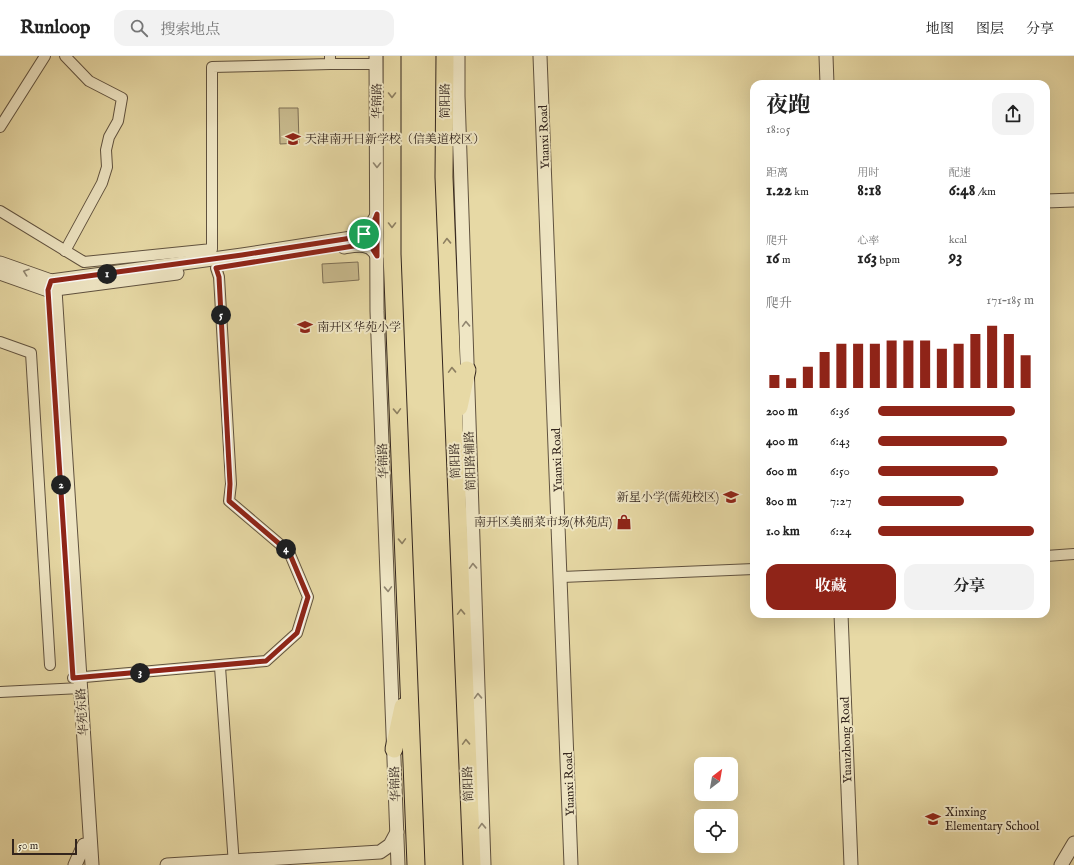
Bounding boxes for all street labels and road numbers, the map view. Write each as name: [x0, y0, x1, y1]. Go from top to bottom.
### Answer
street label: 华锦路: [370, 83, 385, 119]
street label: 简阳路: [438, 83, 453, 119]
street label: Yuanxi Road: [536, 104, 553, 169]
street label: Yuanxi Road: [549, 427, 566, 492]
street label: 简阳路辅路: [462, 431, 479, 491]
street label: 华锦路: [375, 443, 392, 479]
street label: 简阳路: [447, 443, 464, 479]
street label: 华苑东路: [73, 687, 92, 736]
street label: Yuanzhong Road: [837, 696, 856, 783]
street label: Yuanxi Road: [561, 751, 578, 816]
street label: 华锦路: [387, 766, 404, 802]
street label: 简阳路: [460, 766, 477, 802]

